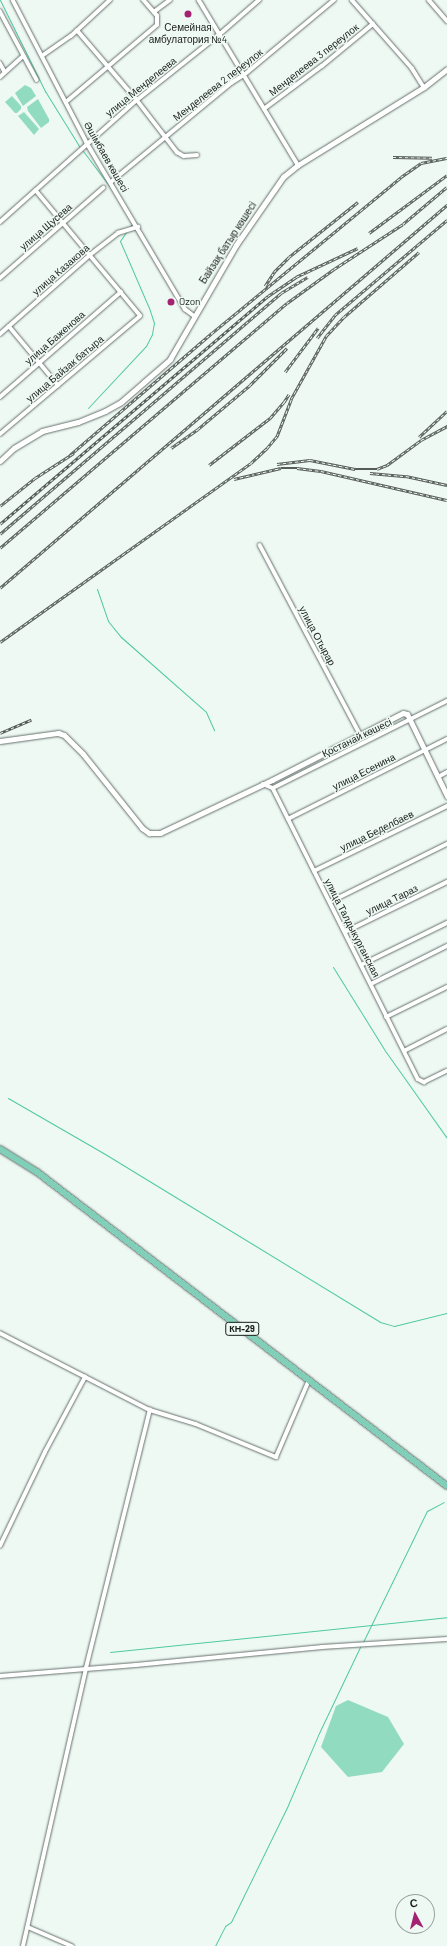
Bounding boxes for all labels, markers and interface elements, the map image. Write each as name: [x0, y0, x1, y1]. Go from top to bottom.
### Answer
marker: Семейная амбулатория №4: [182, 8, 194, 20]
place label: Семейная амбулатория №4: [149, 21, 227, 44]
street label: Менделеева 3 переулок: [267, 21, 361, 99]
street label: Менделеева 2 переулок: [171, 46, 265, 124]
street label: улица Менделеева: [103, 55, 179, 119]
street label: Әшімбаев көшесі: [81, 120, 131, 194]
street label: Байзақ батыр көшесі: [197, 200, 259, 286]
street label: улица Щусева: [17, 201, 75, 253]
street label: улица Казакова: [30, 242, 92, 298]
place label: Ozon: [179, 296, 201, 308]
marker: Ozon: [166, 297, 176, 307]
street label: улица Баженова: [22, 309, 88, 367]
street label: улица Байзак батыра: [24, 333, 106, 405]
street label: улица Отырар: [296, 604, 338, 668]
street label: Қостанай көшесі: [320, 716, 394, 760]
street label: улица Есенина: [331, 751, 397, 793]
street label: улица Беделбаев: [338, 808, 416, 854]
street label: улица Талдыкурганская: [322, 876, 382, 980]
street label: улица Тараз: [364, 882, 420, 918]
road number: КН-29: [225, 1322, 259, 1336]
north arrow: [395, 1894, 435, 1934]
text: С: [409, 1896, 418, 1910]

